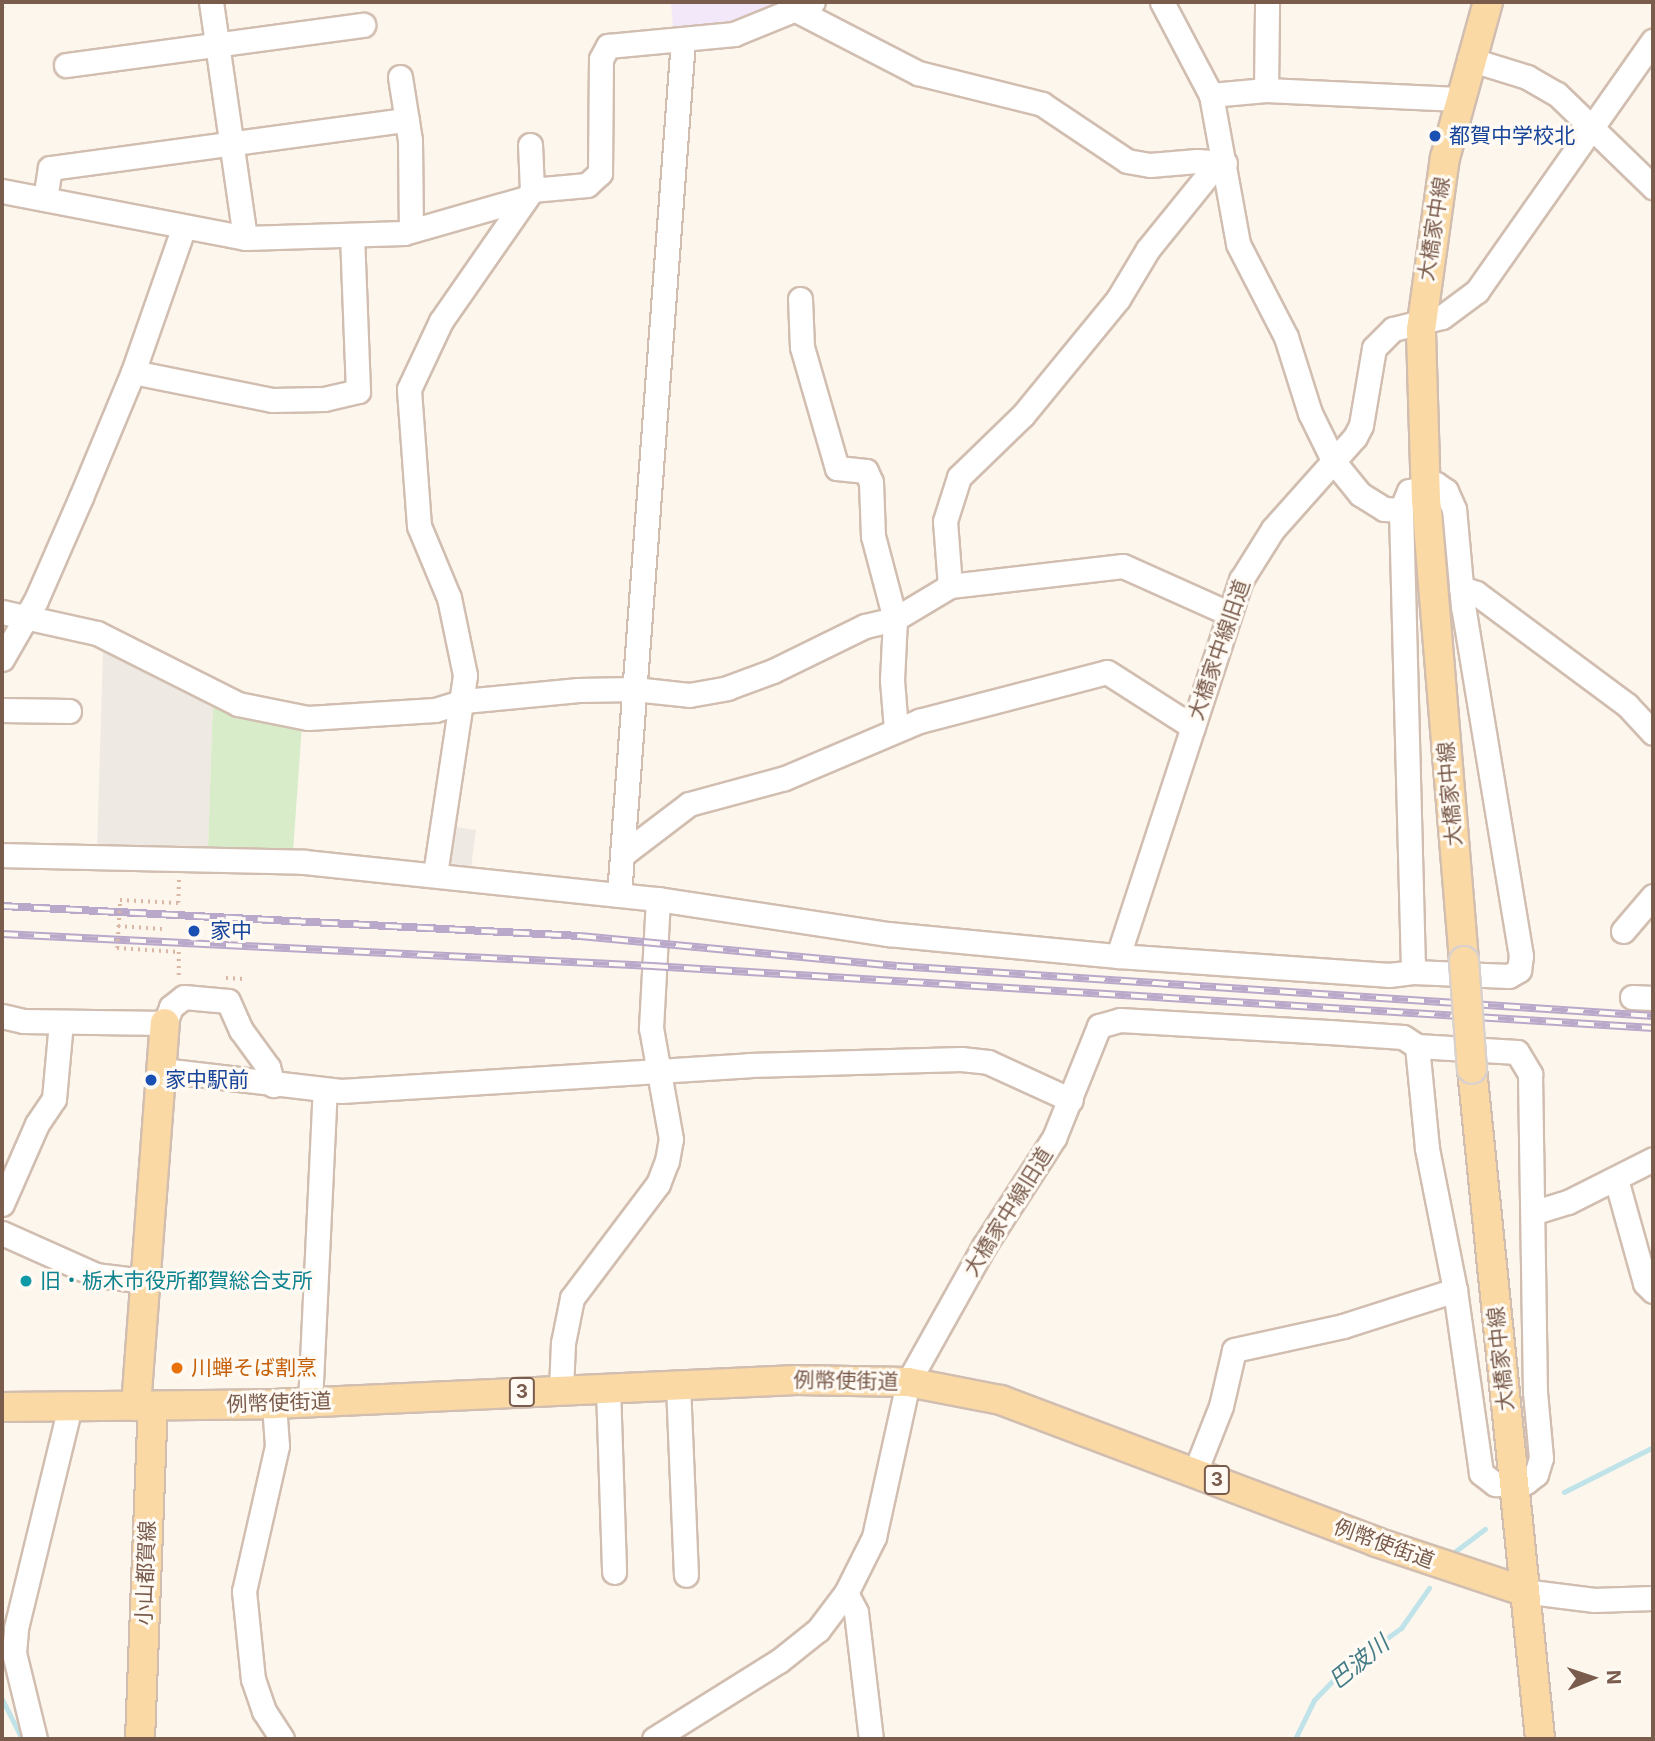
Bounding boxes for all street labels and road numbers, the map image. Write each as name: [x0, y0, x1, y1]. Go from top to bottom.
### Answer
street label: 大橋家中線: [1413, 175, 1455, 283]
street label: 大橋家中線旧道: [1183, 576, 1255, 724]
street label: 大橋家中線: [1433, 741, 1467, 847]
street label: 大橋家中線旧道: [958, 1143, 1058, 1281]
street label: 大橋家中線: [1483, 1305, 1519, 1413]
street label: 例幣使街道: [793, 1367, 899, 1395]
road number: 3: [508, 1376, 536, 1408]
street label: 例幣使街道: [226, 1389, 332, 1417]
road number: 3: [1203, 1464, 1231, 1496]
street label: 例幣使街道: [1330, 1514, 1438, 1574]
street label: 小山都賀線: [132, 1520, 160, 1626]

